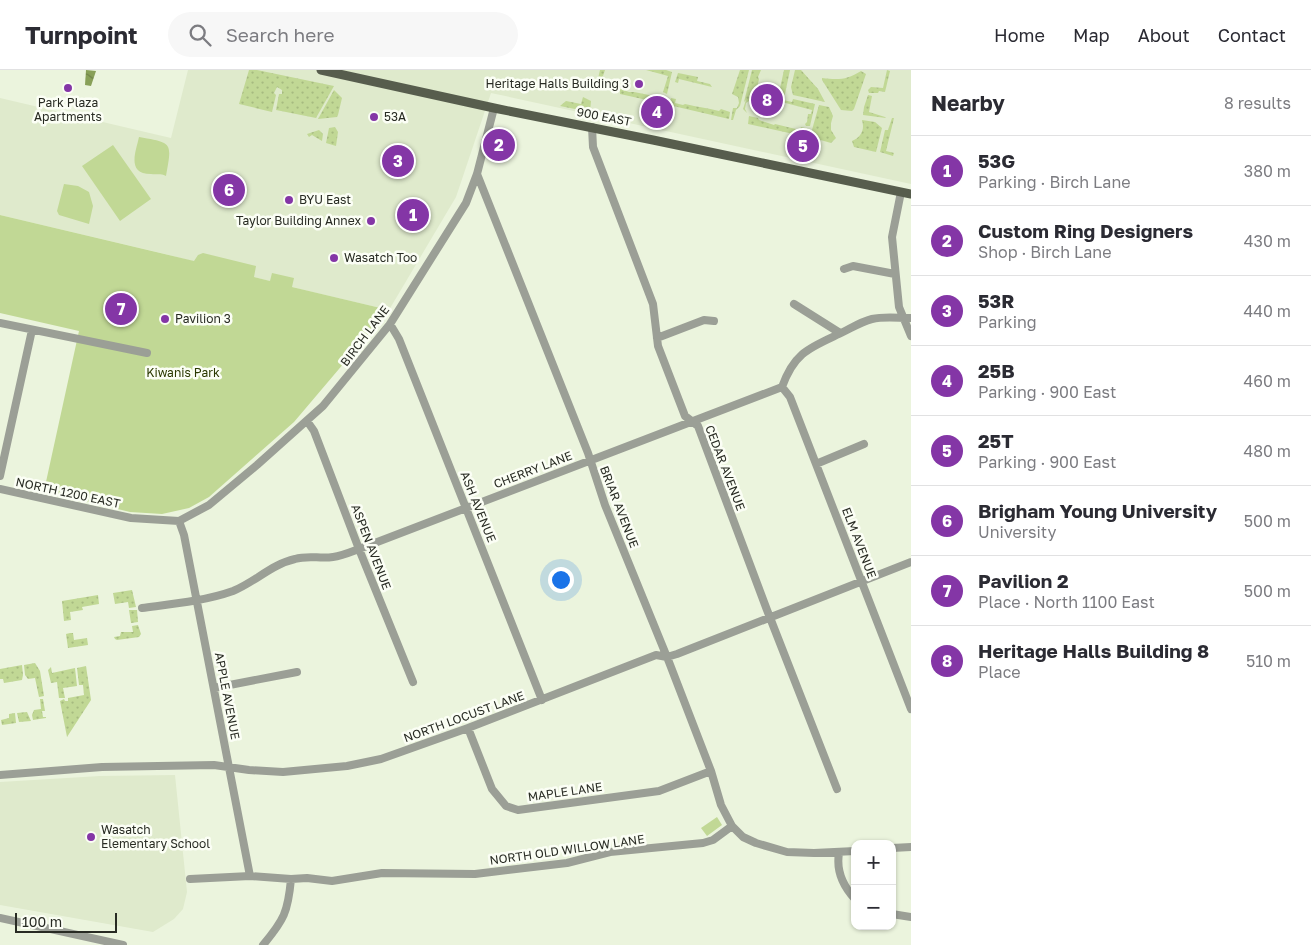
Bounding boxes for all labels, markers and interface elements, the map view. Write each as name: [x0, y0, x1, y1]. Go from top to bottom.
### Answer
search box: [168, 12, 518, 57]
text: Turnpoint: [25, 20, 138, 49]
icon: search: [186, 21, 214, 49]
text: Search here: [226, 23, 335, 46]
text: Home: [994, 24, 1045, 46]
text: Map: [1073, 24, 1110, 46]
text: About: [1138, 24, 1190, 46]
text: Contact: [1218, 24, 1286, 46]
place label: Heritage Halls Building 3: [486, 76, 629, 91]
marker: Heritage Halls Building 3: [633, 78, 645, 90]
pin: 8: [751, 81, 783, 119]
marker: Park Plaza Apartments: [62, 82, 74, 94]
text: Nearby: [931, 90, 1005, 116]
pin: 4: [641, 93, 673, 131]
text: 8 results: [1224, 93, 1291, 113]
place label: Park Plaza Apartments: [34, 95, 102, 124]
street label: 900 EAST: [575, 104, 633, 129]
place label: 53A: [384, 109, 406, 124]
marker: 53A: [368, 111, 380, 123]
pin: 2: [483, 126, 515, 164]
pin: 5: [787, 127, 819, 165]
pin: 3: [382, 142, 414, 180]
text: 53G: [978, 149, 1015, 172]
text: 1: [943, 161, 951, 181]
text: 380 m: [1244, 161, 1291, 181]
pin: 6: [213, 171, 245, 209]
text: Parking · Birch Lane: [978, 172, 1131, 192]
place label: BYU East: [299, 192, 351, 207]
marker: BYU East: [283, 194, 295, 206]
pin: 1: [397, 196, 429, 234]
place label: Taylor Building Annex: [236, 213, 361, 228]
marker: Taylor Building Annex: [365, 215, 377, 227]
text: Custom Ring Designers: [978, 219, 1193, 242]
text: 2: [942, 231, 952, 251]
text: 430 m: [1244, 231, 1291, 251]
text: Shop · Birch Lane: [978, 242, 1111, 262]
place label: Wasatch Too: [344, 250, 417, 265]
marker: Wasatch Too: [328, 252, 340, 264]
text: 53R: [978, 289, 1014, 312]
pin: 7: [105, 290, 137, 328]
text: 3: [942, 301, 952, 321]
text: 440 m: [1243, 301, 1291, 321]
street label: BIRCH LANE: [337, 302, 392, 369]
place label: Pavilion 3: [175, 311, 231, 326]
text: Parking: [978, 312, 1037, 332]
marker: Pavilion 3: [159, 313, 171, 325]
text: 25B: [978, 359, 1015, 382]
park label: Kiwanis Park: [146, 365, 220, 380]
text: 4: [942, 371, 952, 391]
text: 460 m: [1243, 371, 1291, 391]
text: Parking · 900 East: [978, 382, 1116, 402]
street label: CEDAR AVENUE: [702, 423, 749, 513]
text: 25T: [978, 429, 1014, 452]
text: 5: [942, 441, 952, 461]
text: 480 m: [1243, 441, 1291, 461]
street label: CHERRY LANE: [491, 448, 574, 491]
text: Parking · 900 East: [978, 452, 1116, 472]
street label: BRIAR AVENUE: [597, 464, 642, 550]
street label: ASH AVENUE: [457, 469, 500, 545]
street label: NORTH 1200 EAST: [14, 474, 122, 511]
text: Brigham Young University: [978, 499, 1217, 522]
street label: ASPEN AVENUE: [348, 502, 395, 592]
street label: ELM AVENUE: [839, 505, 880, 581]
text: 6: [942, 511, 952, 531]
text: 500 m: [1244, 511, 1291, 531]
text: University: [978, 522, 1056, 542]
your location: [548, 567, 574, 593]
text: Pavilion 2: [978, 569, 1069, 592]
text: 7: [943, 581, 951, 601]
text: 500 m: [1244, 581, 1291, 601]
text: Place · North 1100 East: [978, 592, 1155, 612]
text: Heritage Halls Building 8: [978, 639, 1209, 662]
street label: APPLE AVENUE: [212, 651, 243, 741]
text: 8: [942, 651, 952, 671]
text: 510 m: [1246, 651, 1291, 671]
text: Place: [978, 662, 1021, 682]
street label: NORTH LOCUST LANE: [401, 688, 526, 745]
street label: MAPLE LANE: [527, 779, 603, 804]
place label: Wasatch Elementary School: [101, 822, 210, 851]
marker: Wasatch Elementary School: [85, 831, 97, 843]
street label: NORTH OLD WILLOW LANE: [489, 831, 645, 868]
map controls: [851, 840, 896, 930]
button: +: [851, 840, 896, 885]
button: −: [851, 885, 896, 930]
scale bar: [15, 910, 118, 933]
text: 100 m: [22, 913, 62, 930]

